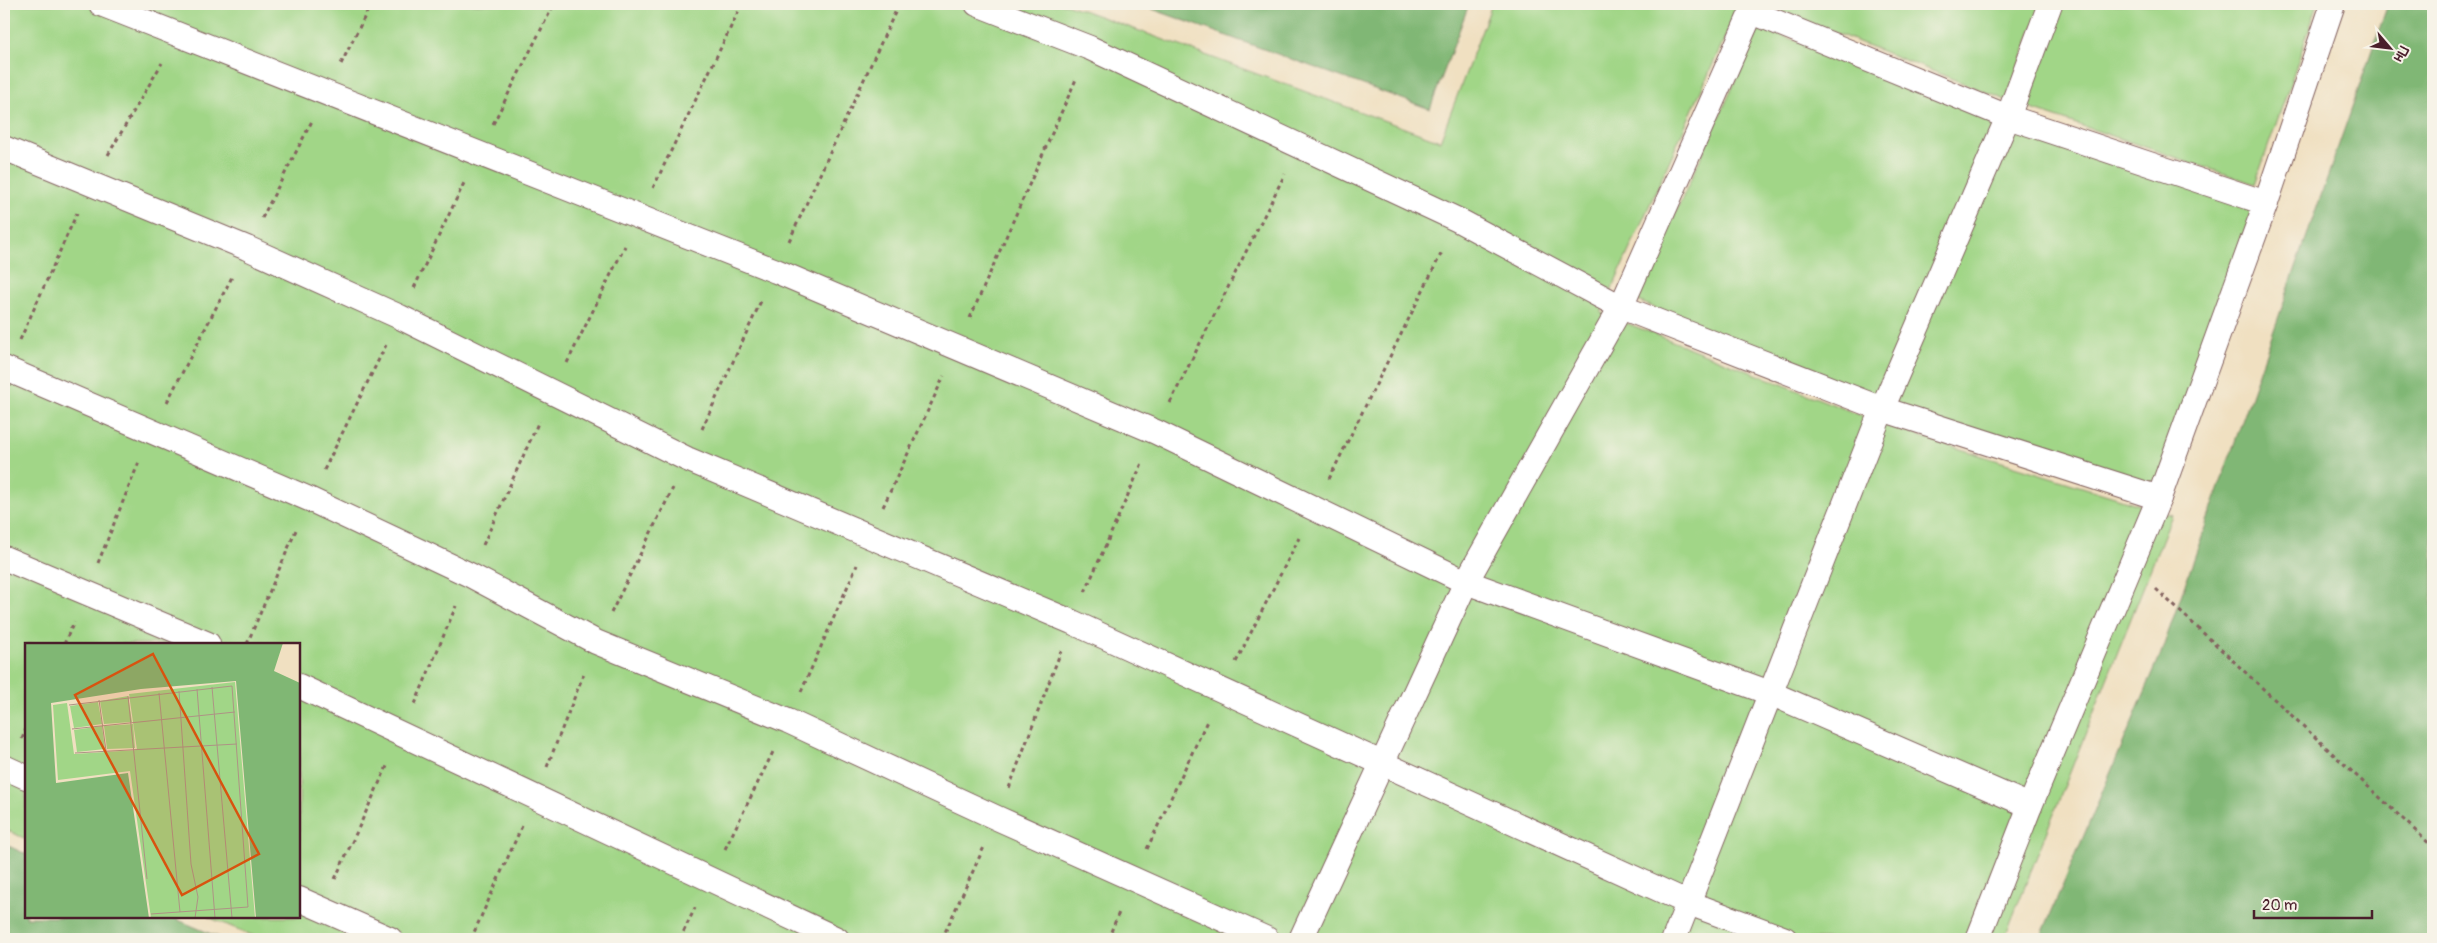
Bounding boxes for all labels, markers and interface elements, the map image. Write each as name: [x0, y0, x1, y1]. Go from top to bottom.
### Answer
north arrow: [2364, 22, 2414, 72]
text: Пн: [2390, 43, 2412, 65]
inset map: [25, 643, 300, 918]
scale bar: [2254, 888, 2372, 920]
text: 20 m: [2262, 896, 2297, 915]

